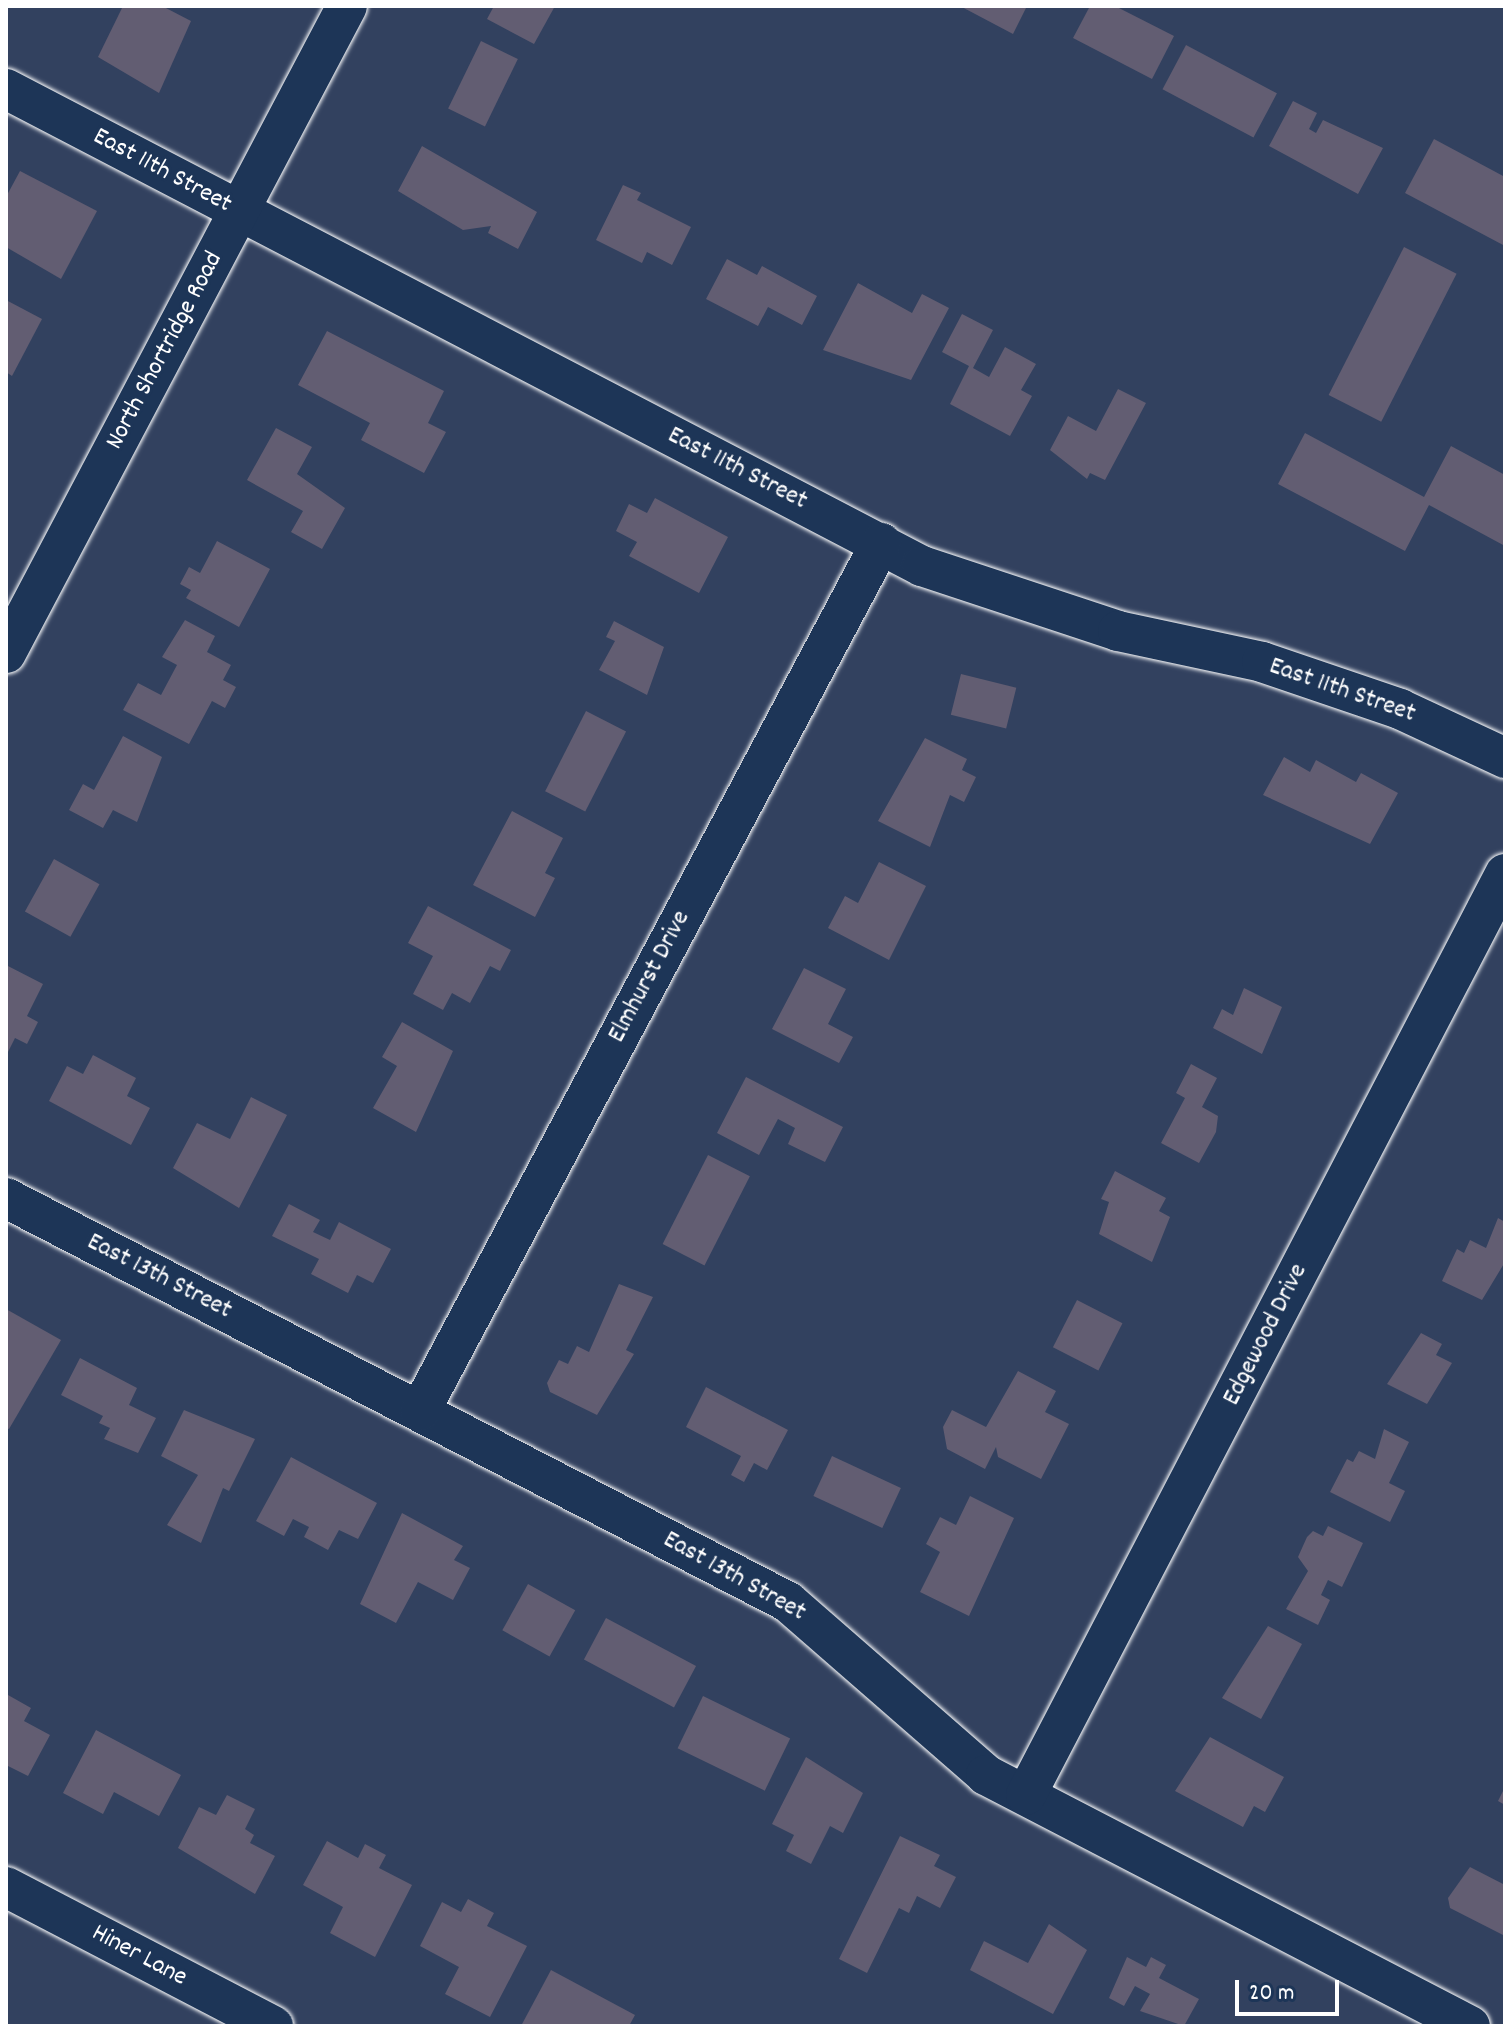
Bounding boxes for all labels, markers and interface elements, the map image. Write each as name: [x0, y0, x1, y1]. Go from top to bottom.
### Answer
street label: East 11th Street: [87, 121, 237, 221]
street label: North Shortridge Road: [100, 247, 230, 455]
street label: East 11th Street: [662, 420, 812, 518]
street label: East 11th Street: [1265, 651, 1419, 731]
street label: Elmhurst Drive: [602, 906, 698, 1048]
street label: East 13th Street: [81, 1227, 237, 1327]
street label: Edgewood Drive: [1217, 1259, 1315, 1411]
street label: East 13th Street: [657, 1525, 811, 1629]
street label: Hiner Lane: [86, 1918, 192, 1994]
scale bar: [1239, 1964, 1343, 2014]
text: 20 m: [1249, 1977, 1295, 2011]

